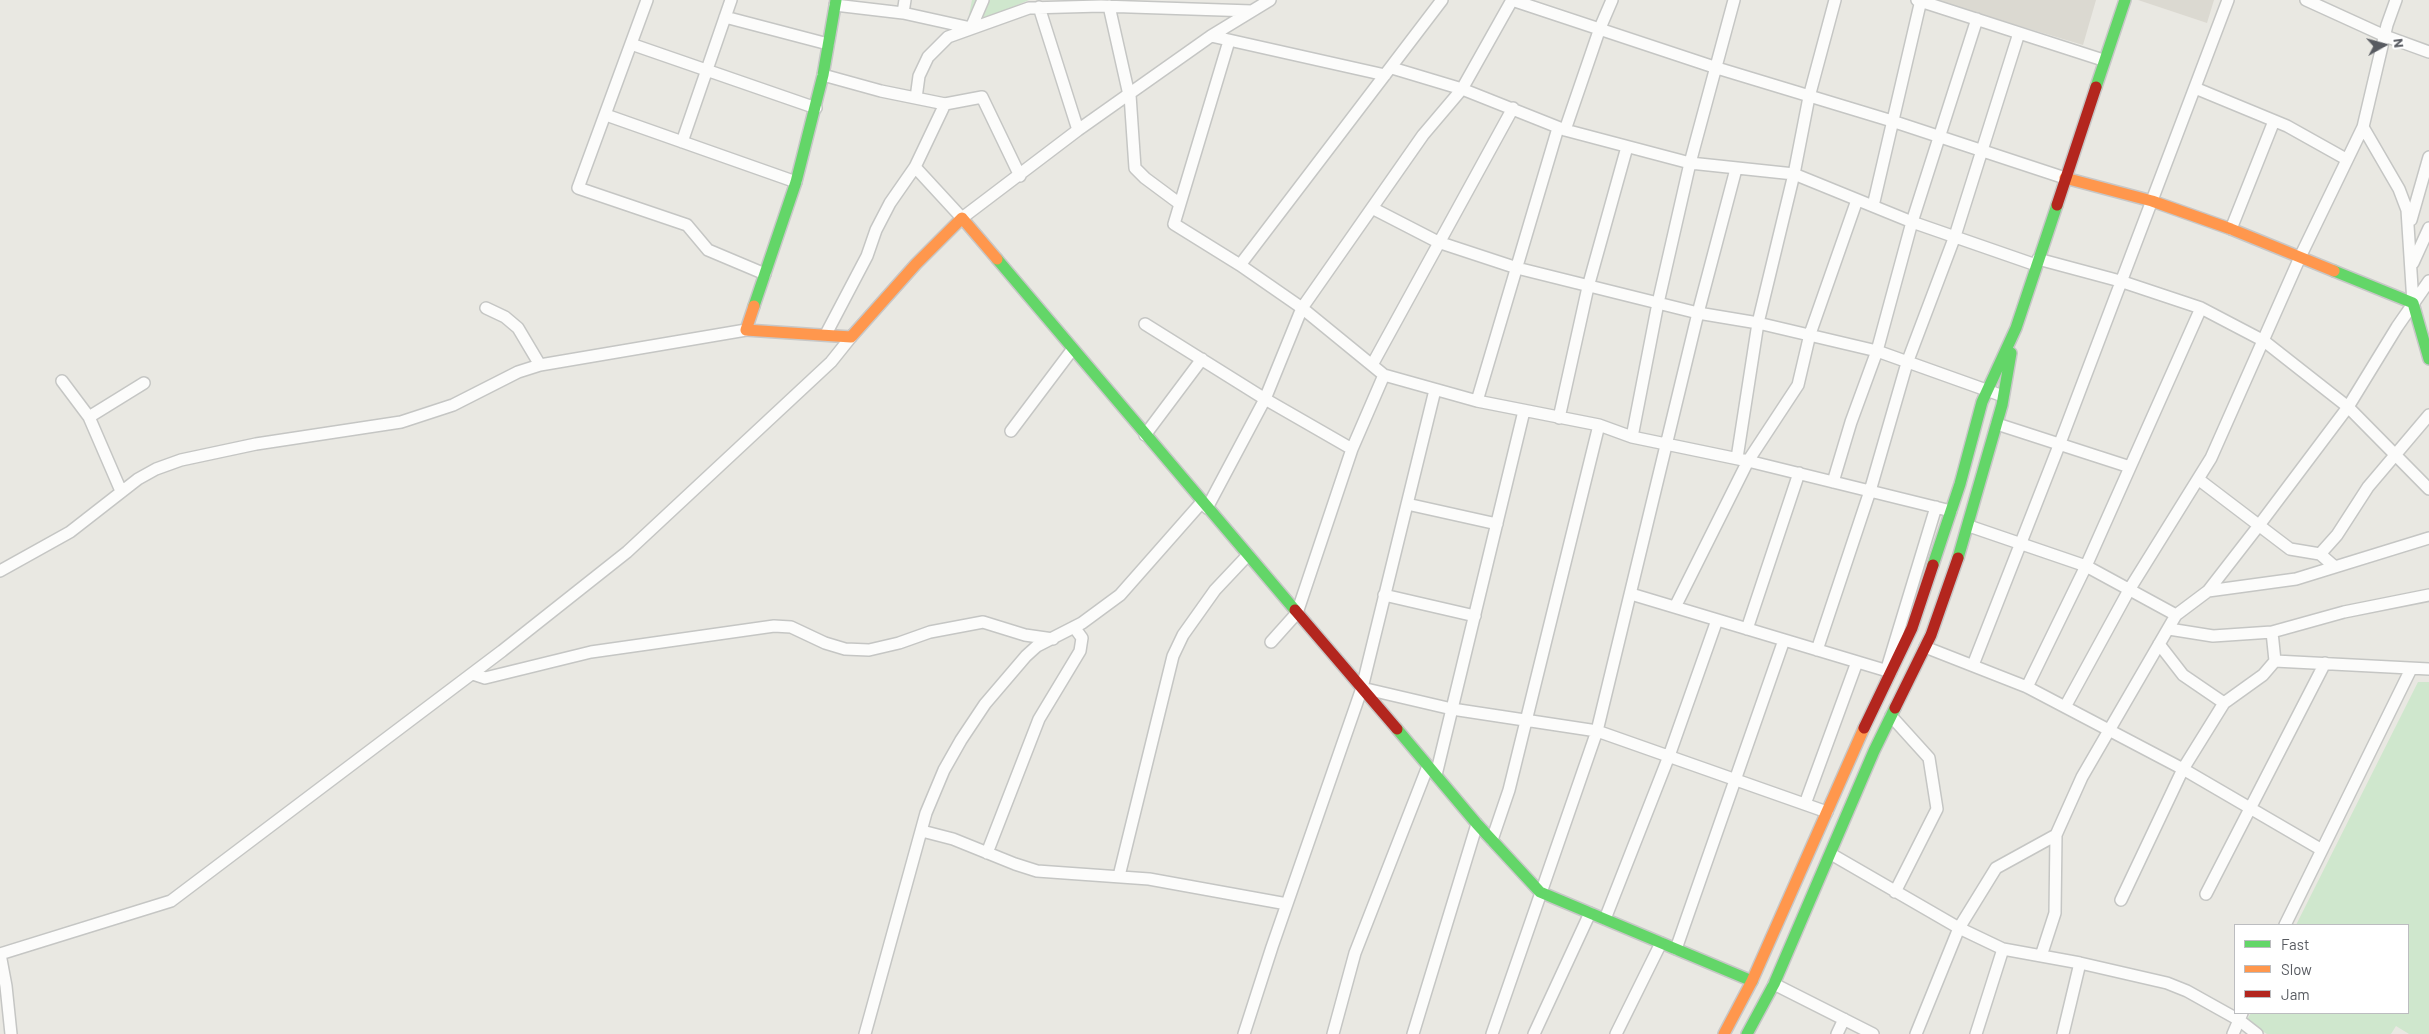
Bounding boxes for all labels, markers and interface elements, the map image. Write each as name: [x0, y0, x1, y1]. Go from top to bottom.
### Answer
north arrow: [2359, 20, 2409, 70]
text: N: [2390, 37, 2408, 49]
legend: [2234, 924, 2409, 1014]
text: Fast: [2281, 935, 2309, 953]
text: Slow: [2281, 960, 2312, 978]
text: Jam: [2281, 985, 2310, 1003]

